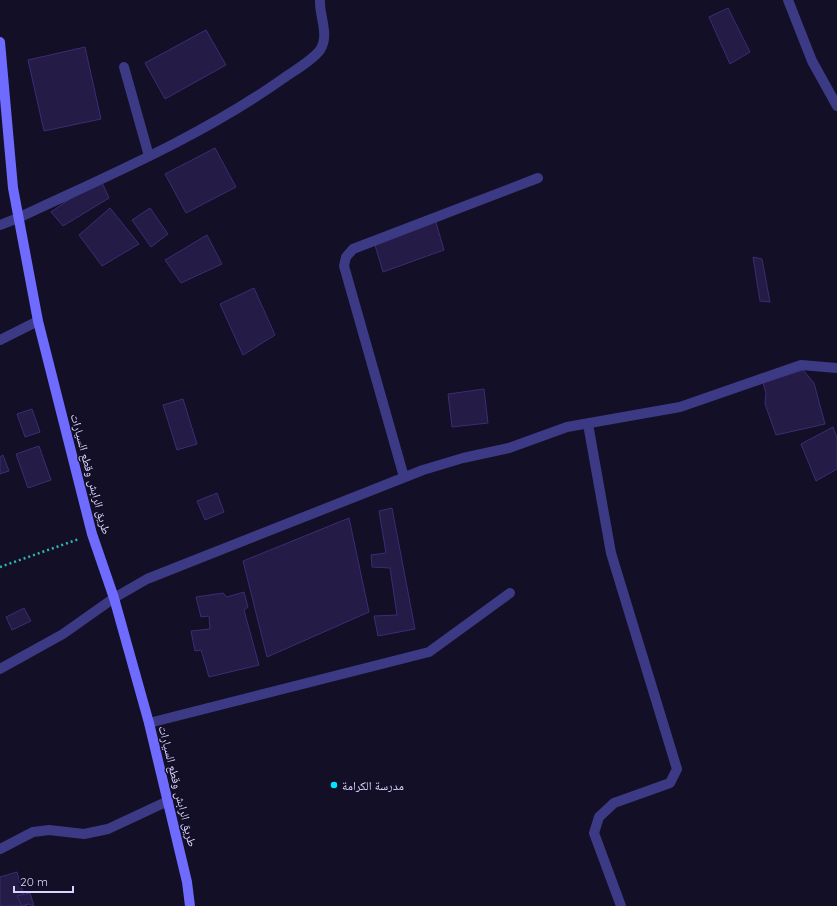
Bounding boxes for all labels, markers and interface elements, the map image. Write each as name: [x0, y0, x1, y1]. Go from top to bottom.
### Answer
street label: طريق الرابش وقطع السيارات: [67, 412, 114, 536]
street label: طريق الرابش وقطع السيارات: [155, 724, 200, 848]
place label: مدرسة الكرامة: [342, 778, 404, 793]
marker: مدرسة الكرامة: [329, 780, 339, 790]
scale bar: [14, 868, 73, 894]
text: 20 m: [20, 874, 48, 889]

